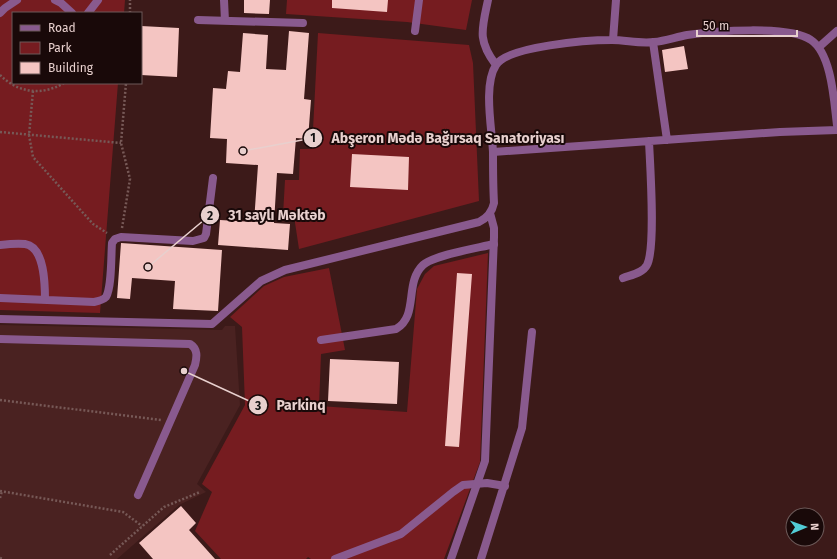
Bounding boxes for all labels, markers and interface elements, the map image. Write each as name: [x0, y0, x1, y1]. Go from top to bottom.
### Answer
legend: [12, 12, 142, 84]
scale bar: [697, 12, 797, 38]
text: 50 m: [703, 19, 729, 33]
text: Road: [48, 21, 76, 35]
text: Park: [48, 41, 72, 55]
text: Building: [48, 61, 94, 75]
callout: Abşeron Mədə Bağırsaq Sanatoriyası: [303, 125, 572, 151]
text: Abşeron Mədə Bağırsaq Sanatoriyası: [331, 130, 565, 148]
text: 1: [310, 131, 316, 145]
callout: 31 saylı Məktəb: [200, 202, 333, 228]
text: 31 saylı Məktəb: [227, 207, 326, 224]
text: 2: [207, 209, 213, 223]
callout: Parkinq: [248, 392, 333, 418]
text: Parkinq: [276, 397, 326, 414]
text: 3: [254, 399, 261, 413]
north arrow: [785, 507, 825, 547]
text: N: [808, 523, 821, 531]

